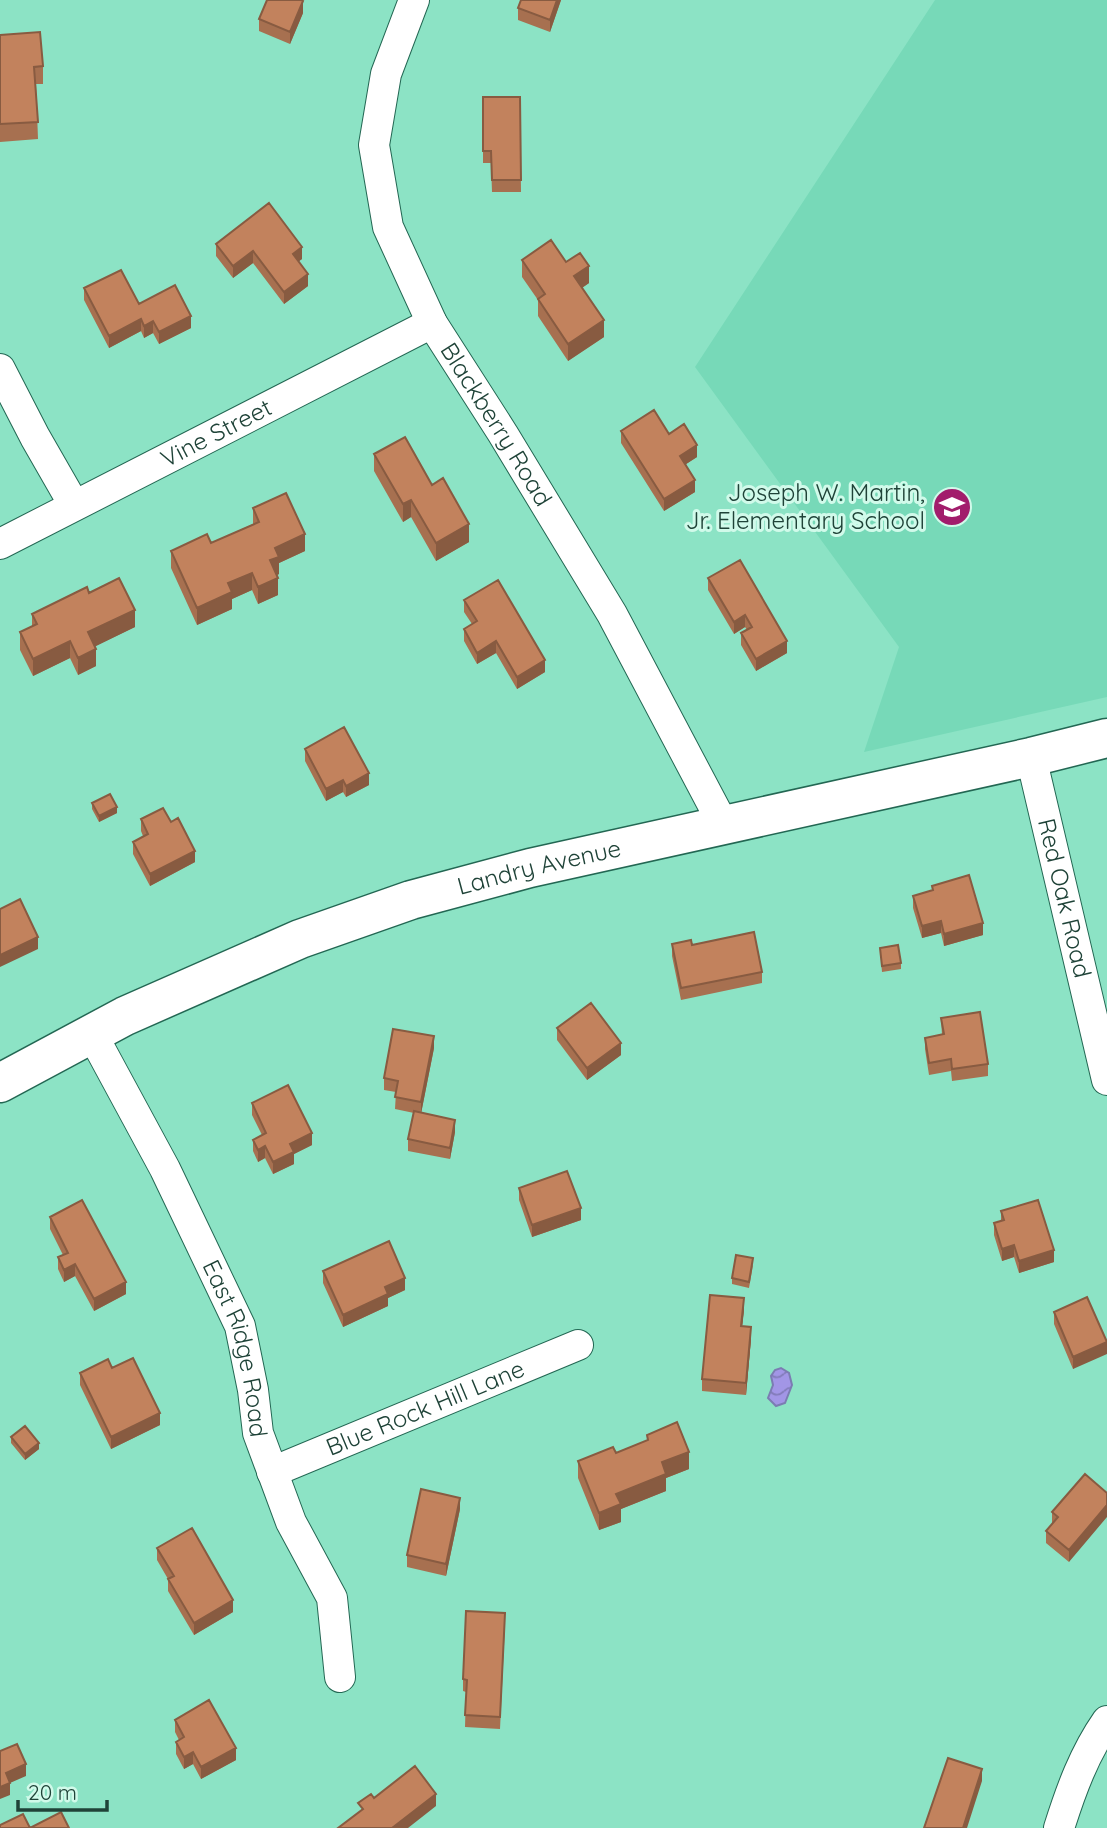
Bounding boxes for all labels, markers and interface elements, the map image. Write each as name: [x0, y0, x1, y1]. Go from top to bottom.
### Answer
street label: Blackberry Road: [434, 337, 559, 511]
street label: Vine Street: [155, 392, 276, 473]
place label: Joseph W. Martin, Jr. Elementary School: [686, 477, 925, 535]
school or university icon: Joseph W. Martin, Jr. Elementary School: [931, 486, 973, 528]
street label: Red Oak Road: [1032, 815, 1098, 980]
street label: Landry Avenue: [454, 832, 624, 901]
street label: East Ridge Road: [197, 1255, 274, 1439]
street label: Blue Rock Hill Lane: [321, 1353, 529, 1462]
scale bar: [18, 1769, 107, 1813]
text: 20 m: [28, 1779, 77, 1805]

